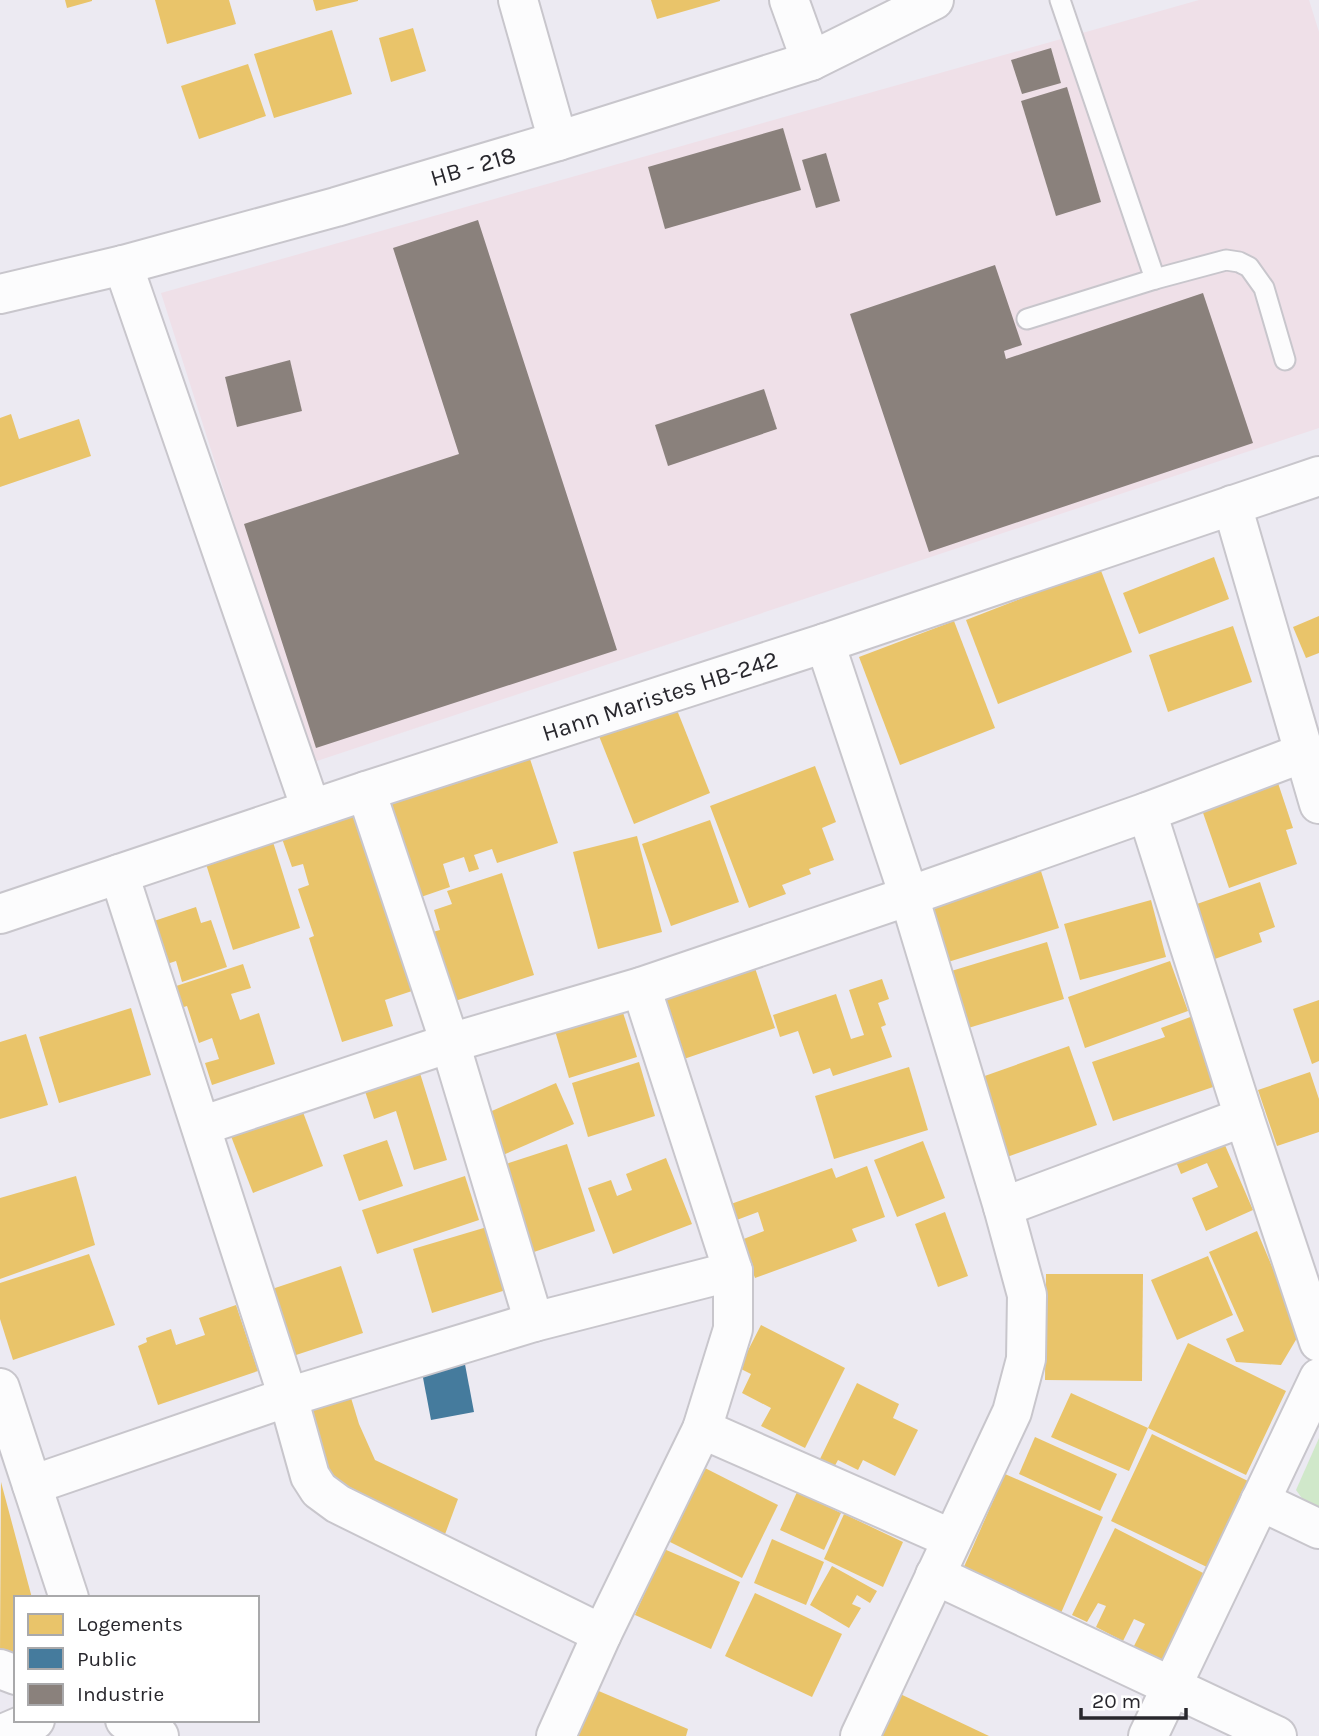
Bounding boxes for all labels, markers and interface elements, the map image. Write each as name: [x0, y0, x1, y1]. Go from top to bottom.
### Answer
street label: HB - 218: [427, 140, 519, 192]
street label: Hann Maristes HB-242: [539, 645, 781, 747]
legend: [14, 1596, 259, 1722]
text: Logements: [77, 1612, 183, 1636]
text: Public: [77, 1647, 137, 1671]
scale bar: [1081, 1676, 1186, 1720]
text: Industrie: [77, 1682, 164, 1706]
text: 20 m: [1092, 1689, 1141, 1713]

